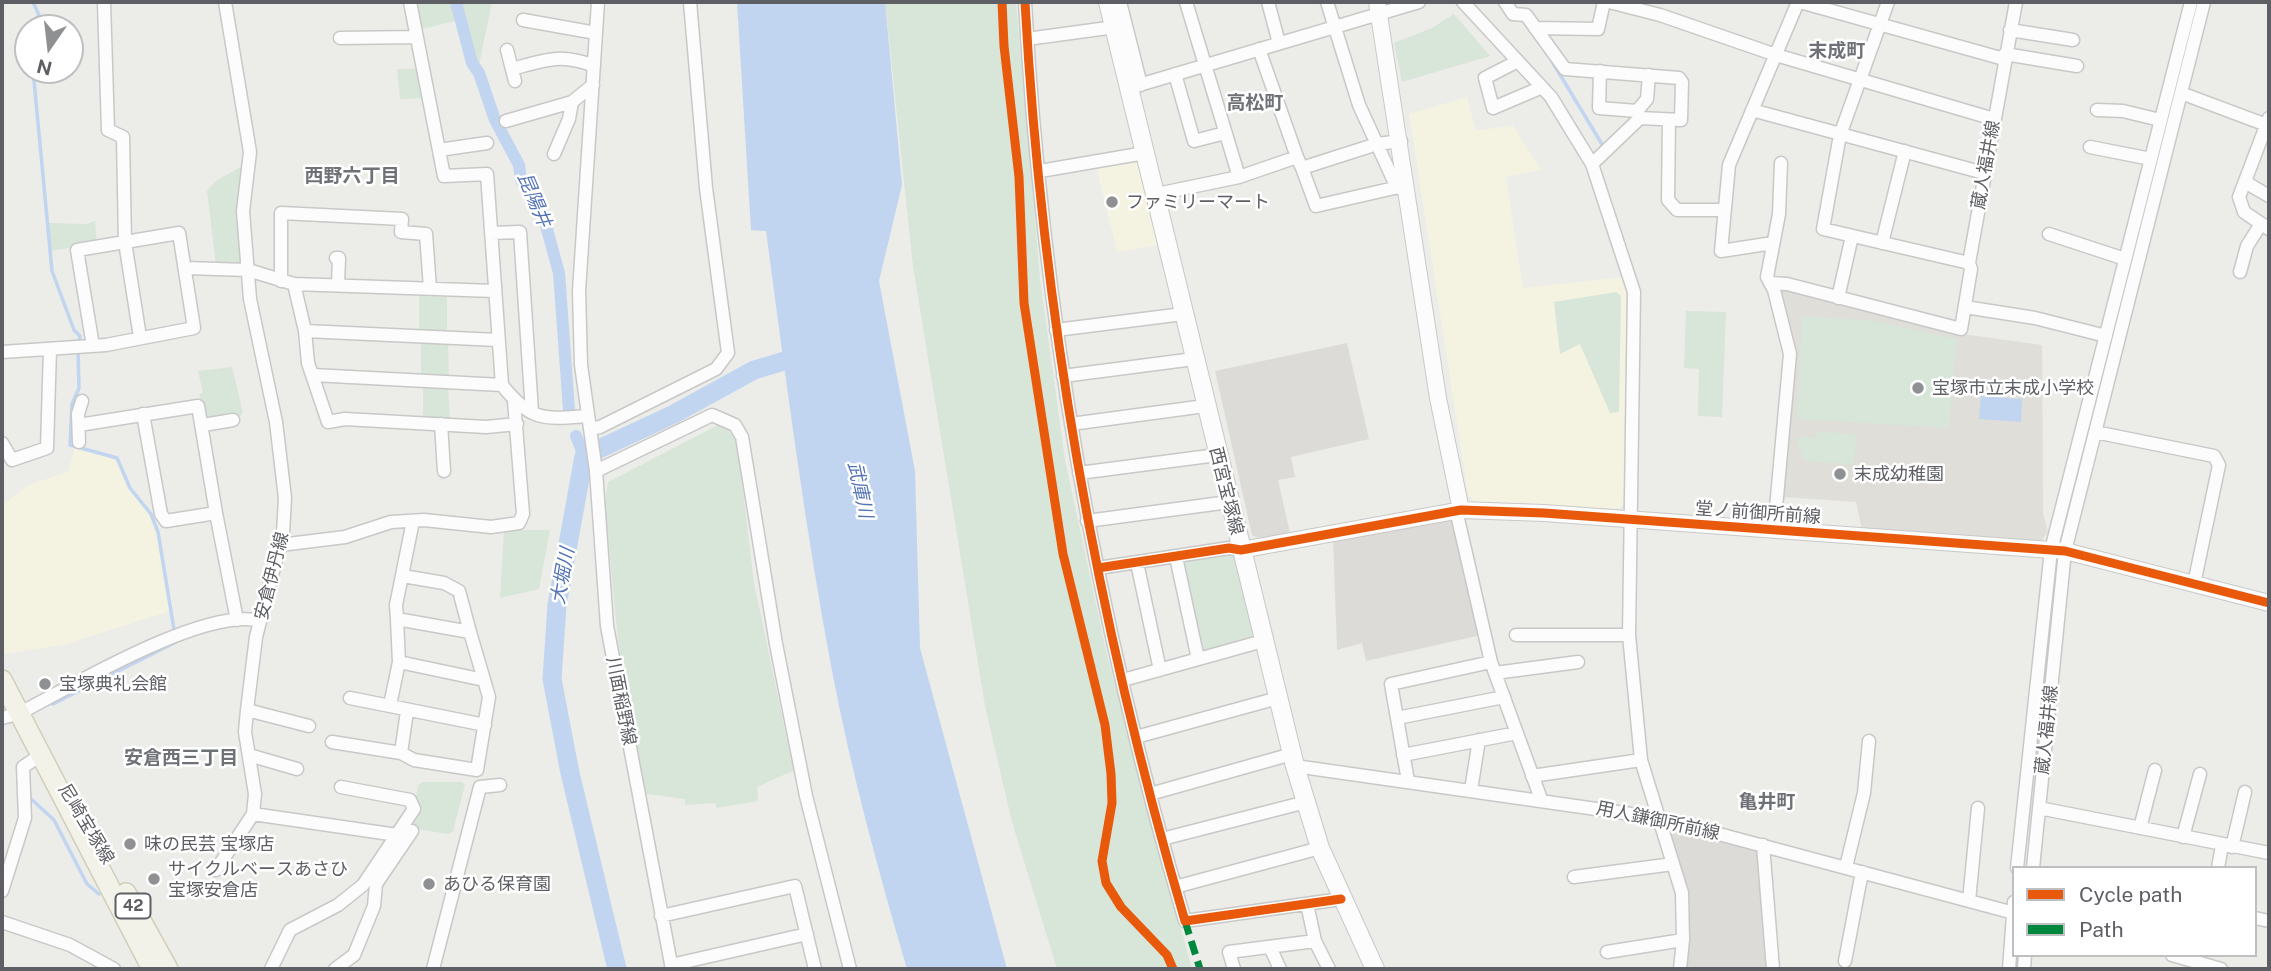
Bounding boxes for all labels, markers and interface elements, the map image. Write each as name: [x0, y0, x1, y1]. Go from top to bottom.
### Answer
north arrow: [14, 14, 84, 84]
district label: 末成町: [1809, 40, 1865, 62]
text: N: [35, 55, 54, 80]
district label: 高松町: [1227, 92, 1283, 114]
street label: 蔵人福井線: [1968, 119, 2004, 211]
district label: 西野六丁目: [305, 165, 399, 187]
water label: 昆陽井: [512, 169, 556, 231]
place label: ファミリーマート: [1126, 191, 1270, 213]
marker: ファミリーマート: [1104, 194, 1120, 210]
place label: 宝塚市立末成小学校: [1932, 377, 2094, 399]
marker: 宝塚市立末成小学校: [1910, 380, 1926, 396]
street label: 西宮宝塚線: [1205, 445, 1247, 537]
water label: 武庫川: [843, 460, 877, 520]
place label: 末成幼稚園: [1854, 463, 1944, 485]
marker: 末成幼稚園: [1832, 466, 1848, 482]
street label: 堂ノ前御所前線: [1694, 498, 1822, 528]
street label: 安倉伊丹線: [251, 530, 293, 622]
water label: 大堀川: [547, 546, 579, 606]
street label: 川面稲野線: [602, 655, 640, 747]
place label: 宝塚典礼会館: [59, 673, 167, 695]
marker: 宝塚典礼会館: [37, 676, 53, 692]
street label: 蔵人福井線: [2032, 684, 2062, 776]
district label: 安倉西三丁目: [124, 747, 238, 769]
street label: 尼崎宝塚線: [54, 780, 118, 868]
district label: 亀井町: [1739, 791, 1795, 813]
street label: 用人鎌御所前線: [1594, 797, 1722, 845]
place label: 味の民芸 宝塚店: [144, 833, 274, 855]
marker: 味の民芸 宝塚店: [122, 836, 138, 852]
place label: サイクルベースあさひ 宝塚安倉店: [168, 858, 348, 900]
legend: [2012, 866, 2257, 957]
marker: サイクルベースあさひ 宝塚安倉店: [146, 871, 162, 887]
place label: あひる保育園: [443, 873, 551, 895]
marker: あひる保育園: [421, 876, 437, 892]
text: Cycle path: [2079, 882, 2182, 907]
road number: 42: [116, 893, 150, 918]
text: Path: [2079, 917, 2124, 942]

